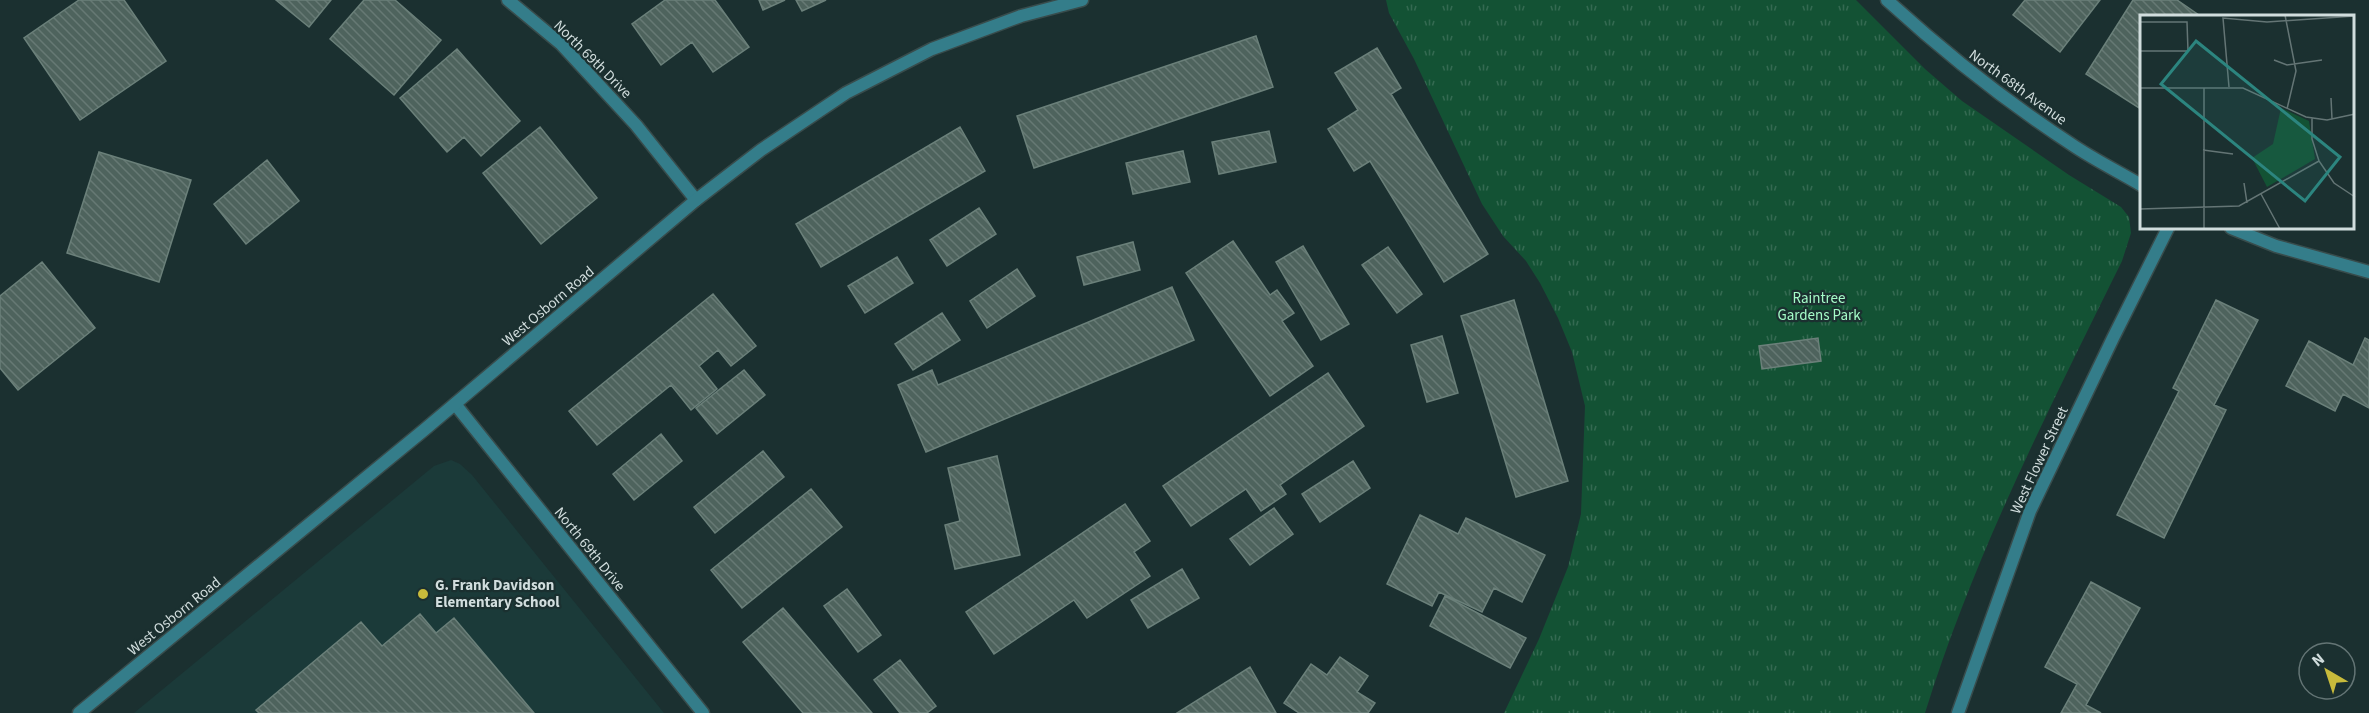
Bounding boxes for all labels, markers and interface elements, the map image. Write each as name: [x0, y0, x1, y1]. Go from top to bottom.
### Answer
inset map: [2140, 15, 2354, 230]
street label: North 69th Drive: [549, 16, 636, 103]
street label: North 68th Avenue: [1964, 45, 2071, 130]
street label: West Osborn Road: [498, 262, 599, 351]
park label: Raintree Gardens Park: [1777, 288, 1861, 326]
street label: West Flower Street: [2005, 403, 2074, 517]
street label: North 69th Drive: [549, 503, 630, 596]
street label: West Osborn Road: [123, 572, 225, 661]
place label: G. Frank Davidson Elementary School: [435, 575, 560, 613]
marker: G. Frank Davidson Elementary School: [416, 587, 430, 601]
north arrow: [2297, 641, 2357, 701]
text: N: [2307, 648, 2329, 672]

